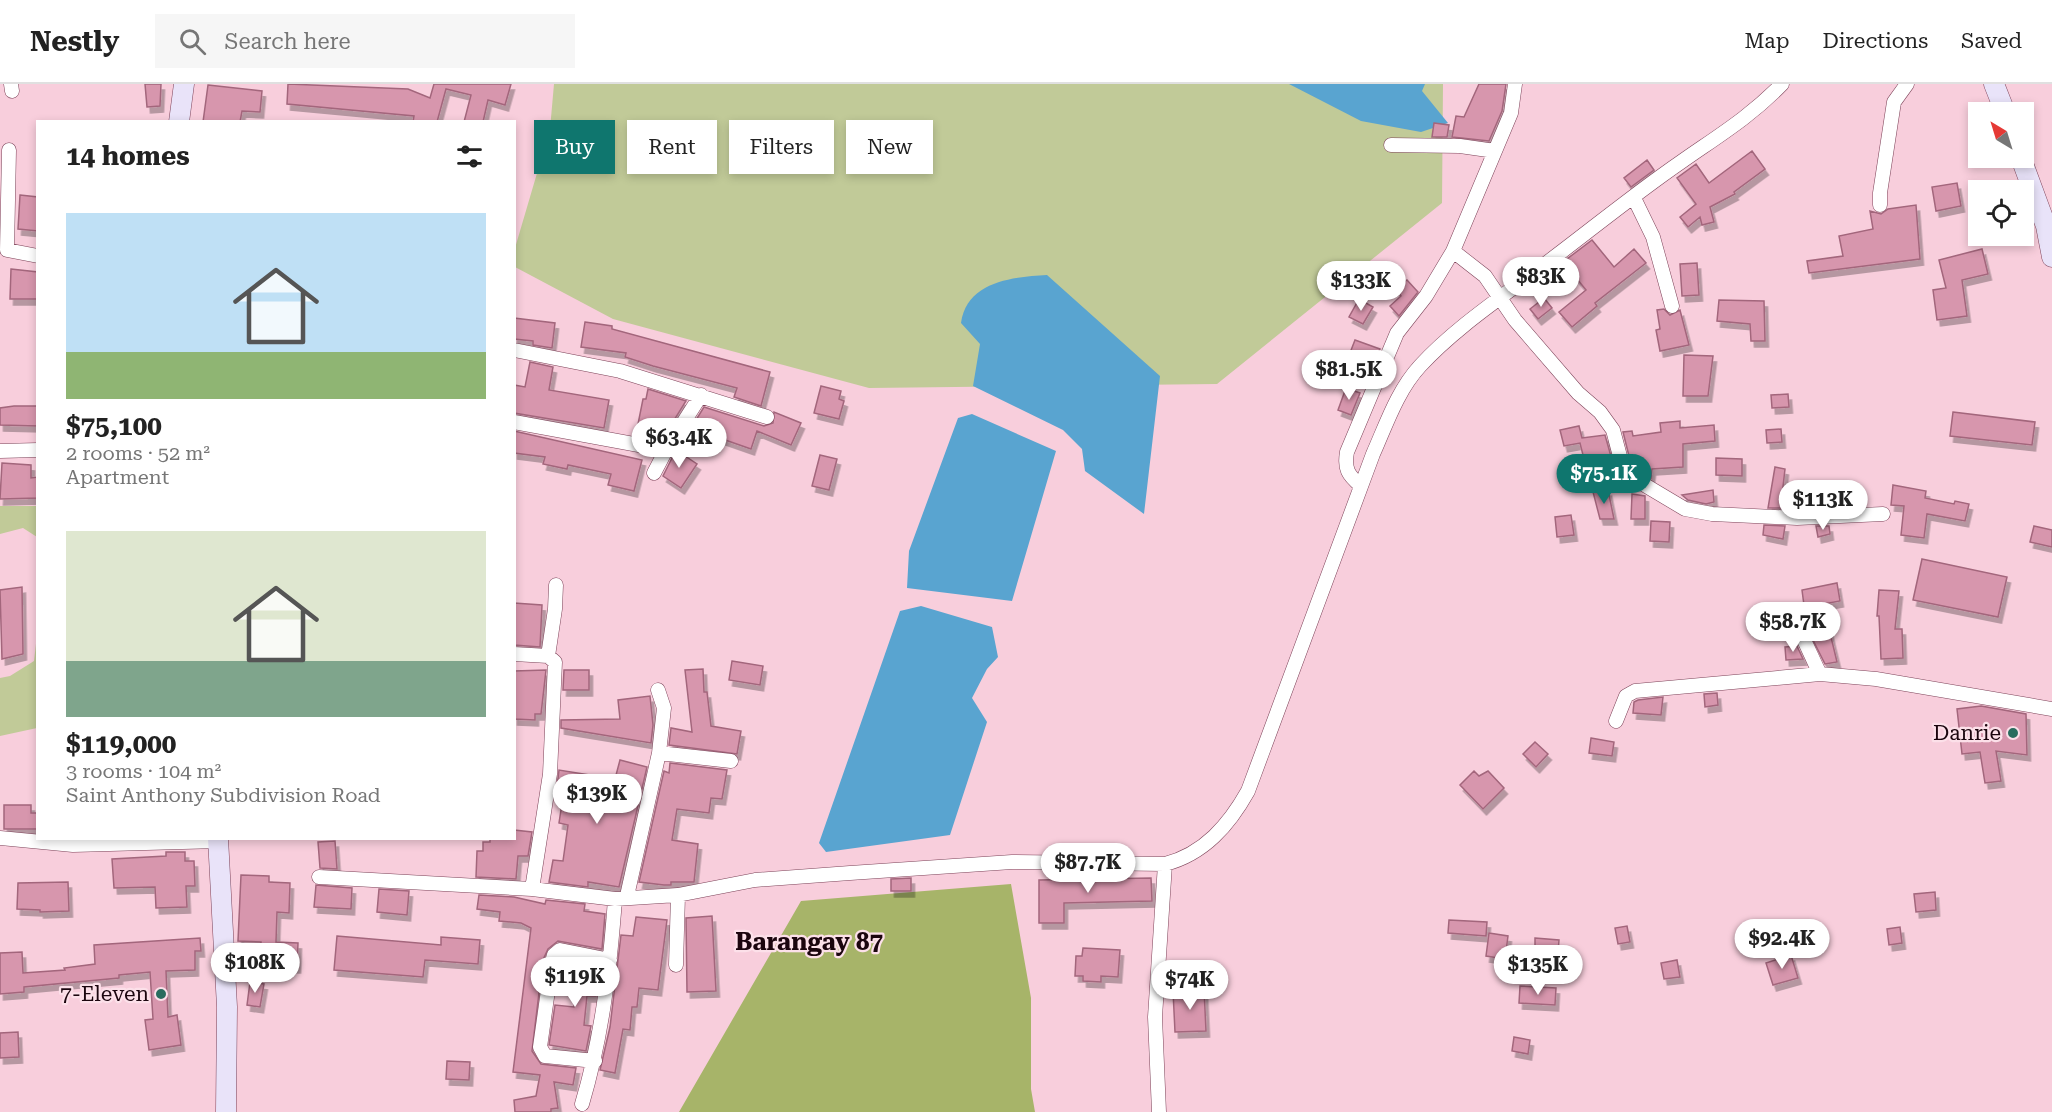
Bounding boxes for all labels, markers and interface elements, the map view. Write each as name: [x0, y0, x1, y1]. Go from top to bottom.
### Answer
search box: [155, 14, 575, 68]
text: Nestly: [30, 25, 119, 58]
icon: search: [176, 25, 209, 58]
text: Search here: [224, 29, 351, 54]
text: Map: [1745, 29, 1789, 53]
text: Directions: [1822, 29, 1928, 53]
text: Saved: [1961, 29, 2022, 53]
north arrow: [1968, 102, 2034, 168]
map controls: [1968, 102, 2034, 246]
chip: Buy: [534, 120, 615, 174]
chip: Rent: [627, 120, 717, 174]
chip: Filters: [729, 120, 834, 174]
chip: New: [846, 120, 933, 174]
icon: filters: [453, 140, 486, 173]
text: 14 homes: [66, 141, 190, 171]
button: locate: [1968, 180, 2034, 246]
icon: home: [222, 252, 330, 360]
pin: $83K: [1505, 257, 1577, 308]
pin: $133K: [1319, 261, 1403, 312]
text: $83K: [1516, 264, 1566, 288]
text: $133K: [1331, 268, 1391, 292]
pin: $81.5K: [1300, 350, 1398, 401]
text: $81.5K: [1316, 357, 1382, 381]
text: $75,100: [66, 411, 162, 441]
pin: $63.4K: [630, 418, 728, 469]
text: $63.4K: [646, 425, 712, 449]
text: 2 rooms · 52 m²: [66, 441, 210, 465]
pin: $75.1K: [1555, 454, 1653, 505]
text: $75.1K: [1571, 461, 1637, 485]
text: Apartment: [66, 465, 169, 489]
pin: $113K: [1781, 480, 1865, 531]
text: $113K: [1793, 487, 1853, 511]
icon: home: [222, 570, 330, 678]
pin: $58.7K: [1744, 602, 1842, 653]
text: $58.7K: [1760, 609, 1826, 633]
place label: Danrie: [1933, 721, 2001, 745]
marker: Danrie: [2006, 726, 2020, 740]
text: $119,000: [66, 729, 176, 759]
text: 3 rooms · 104 m²: [66, 759, 221, 783]
pin: $139K: [555, 774, 639, 825]
text: $139K: [567, 781, 627, 805]
text: Saint Anthony Subdivision Road: [66, 783, 381, 807]
pin: $87.7K: [1039, 843, 1137, 894]
text: $87.7K: [1055, 850, 1121, 874]
pin: $92.4K: [1733, 919, 1831, 970]
text: $92.4K: [1749, 926, 1815, 950]
district label: Barangay 87: [735, 928, 883, 956]
pin: $108K: [213, 943, 297, 994]
pin: $135K: [1496, 945, 1580, 996]
text: $108K: [225, 950, 285, 974]
text: $135K: [1508, 952, 1568, 976]
pin: $119K: [533, 957, 617, 1008]
pin: $74K: [1154, 960, 1226, 1011]
text: $119K: [545, 964, 605, 988]
text: $74K: [1165, 967, 1215, 991]
place label: 7-Eleven: [60, 982, 149, 1006]
marker: 7-Eleven: [154, 987, 168, 1001]

